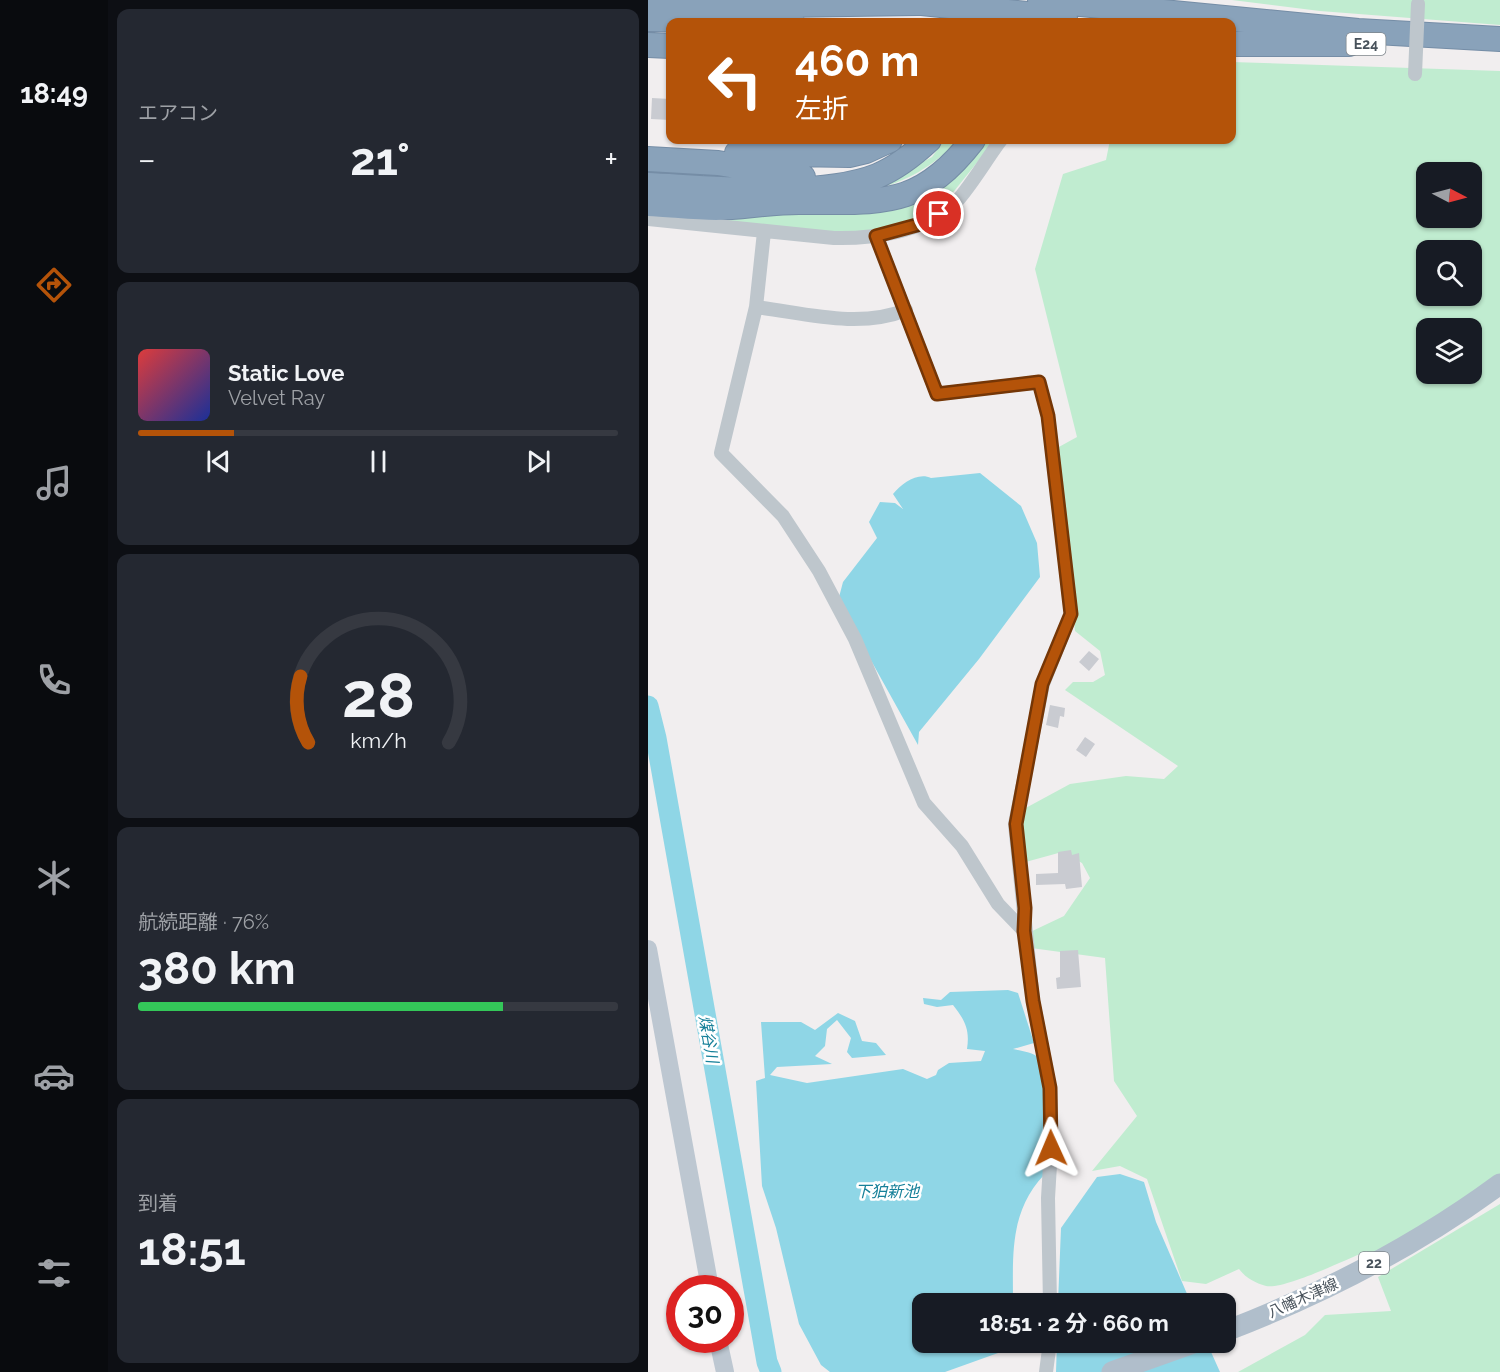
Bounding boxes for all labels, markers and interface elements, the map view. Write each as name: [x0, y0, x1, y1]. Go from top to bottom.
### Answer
road number: E24: [1346, 33, 1386, 55]
text: 460 m: [795, 37, 919, 86]
icon: left: [696, 42, 774, 120]
text: 18:49: [20, 78, 88, 109]
text: 左折: [795, 93, 849, 124]
text: エアコン: [138, 101, 218, 125]
text: 21°: [350, 133, 410, 186]
text: −: [138, 140, 156, 179]
text: +: [604, 140, 618, 179]
north arrow: [1416, 162, 1482, 228]
map controls: [1416, 162, 1482, 384]
pin: [913, 188, 964, 239]
icon: arrive: [922, 197, 955, 230]
button: search: [1416, 240, 1482, 306]
icon: directions: [33, 264, 75, 306]
button: layers: [1416, 318, 1482, 384]
text: Static Love: [228, 360, 345, 386]
text: Velvet Ray: [228, 386, 325, 410]
icon: previous: [202, 445, 235, 478]
icon: pause: [362, 445, 395, 478]
icon: next: [522, 445, 555, 478]
icon: music: [33, 462, 75, 504]
text: 28: [342, 658, 414, 732]
icon: phone: [33, 659, 75, 701]
text: km/h: [350, 728, 406, 753]
icon: climate: [33, 857, 75, 899]
text: 航続距離 · 76%: [138, 910, 269, 934]
text: 380 km: [138, 942, 296, 995]
water label: 煤谷川: [695, 1014, 722, 1066]
icon: car: [33, 1055, 75, 1097]
position arrow: [1019, 1116, 1083, 1180]
water label: 下狛新池: [855, 1182, 921, 1201]
text: 到着: [138, 1191, 178, 1215]
text: 18:51: [138, 1223, 246, 1276]
icon: filters: [33, 1252, 75, 1294]
road number: 22: [1359, 1252, 1389, 1274]
speed limit sign: 30: [666, 1275, 744, 1353]
street label: 八幡木津線: [1265, 1275, 1341, 1321]
text: 18:51 · 2 分 · 660 m: [979, 1310, 1169, 1336]

